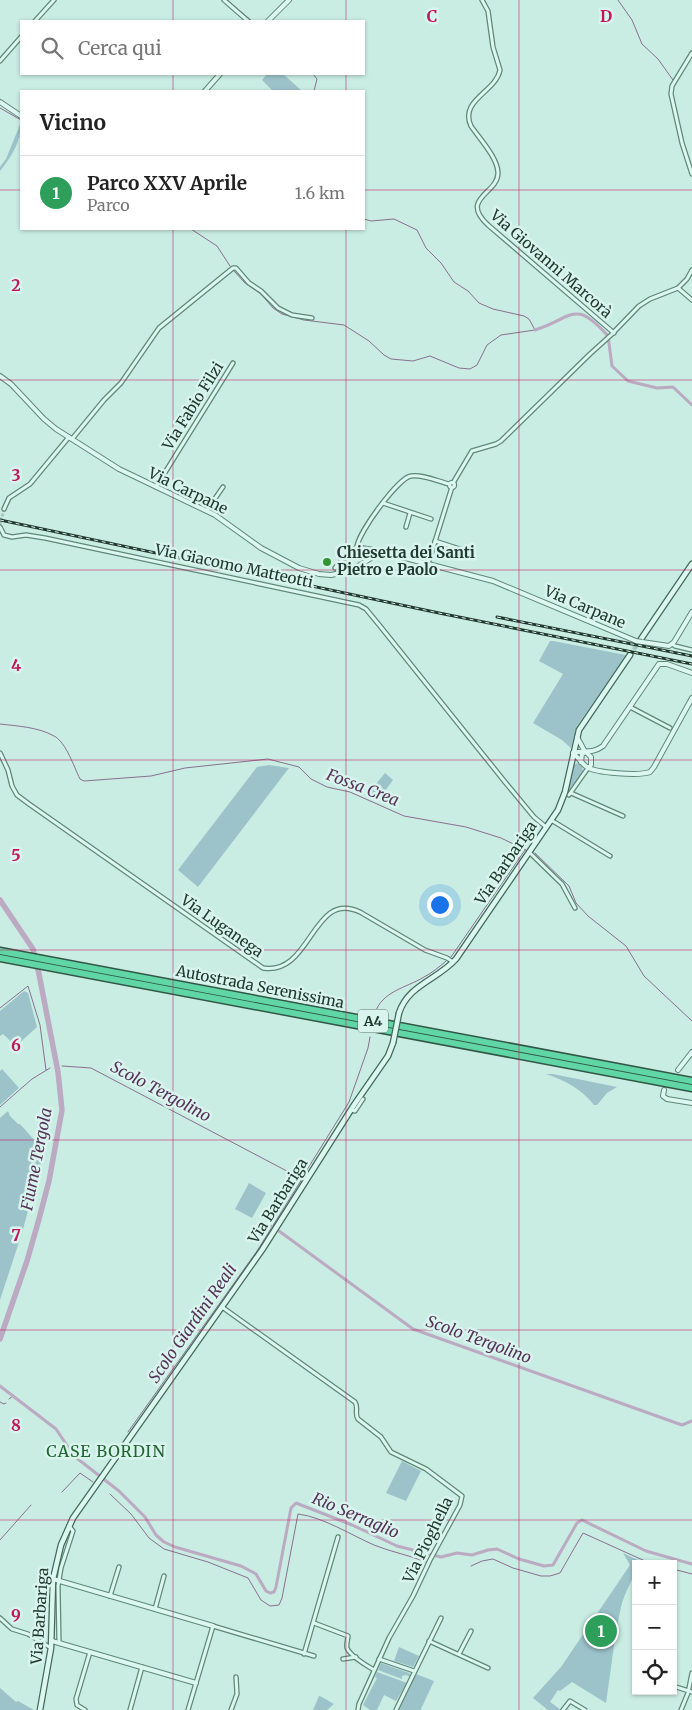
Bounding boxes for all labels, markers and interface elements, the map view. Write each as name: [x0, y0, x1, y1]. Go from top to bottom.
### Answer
text: C: [427, 6, 437, 26]
text: D: [600, 6, 612, 26]
search box: [20, 20, 365, 75]
icon: search: [38, 34, 66, 62]
text: Cerca qui: [78, 36, 162, 60]
text: Vicino: [40, 109, 106, 136]
text: Parco XXV Aprile: [87, 171, 247, 195]
text: 1: [52, 183, 60, 203]
text: 1.6 km: [295, 183, 345, 203]
text: Parco: [87, 195, 130, 215]
street label: Via Giovanni Marcorà: [486, 205, 616, 322]
text: 2: [11, 275, 21, 295]
street label: Via Fabio Filzi: [157, 358, 227, 454]
street label: Via Carpane: [144, 463, 231, 518]
text: 3: [11, 465, 21, 485]
street label: Via Giacomo Matteotti: [152, 539, 315, 592]
place label: Chiesetta dei Santi Pietro e Paolo: [337, 543, 475, 579]
marker: Chiesetta dei Santi Pietro e Paolo: [321, 556, 333, 568]
street label: Via Carpane: [541, 581, 629, 632]
text: 4: [11, 655, 21, 675]
water label: Fossa Crea: [323, 764, 402, 810]
street label: Via Barbariga: [470, 817, 541, 909]
text: 5: [11, 845, 21, 865]
street label: Via Luganega: [176, 890, 267, 961]
your location: [427, 892, 453, 918]
street label: Autostrada Serenissima: [173, 961, 346, 1012]
road number: A4: [358, 1009, 388, 1032]
text: 6: [11, 1035, 21, 1055]
water label: Scolo Tergolino: [108, 1056, 214, 1126]
water label: Fiume Tergola: [16, 1106, 56, 1213]
street label: Via Barbariga: [243, 1155, 311, 1248]
text: 7: [11, 1225, 21, 1245]
water label: Scolo Giardini Reali: [144, 1260, 241, 1386]
water label: Scolo Tergolino: [424, 1311, 534, 1367]
text: 8: [11, 1415, 21, 1435]
district label: CASE BORDIN: [46, 1441, 166, 1461]
water label: Rio Serraglio: [310, 1488, 402, 1542]
street label: Via Pioghella: [398, 1494, 457, 1587]
map controls: [632, 1560, 677, 1695]
button: +: [632, 1560, 677, 1605]
street label: Via Barbariga: [27, 1567, 52, 1666]
text: 9: [11, 1605, 21, 1625]
button: −: [632, 1605, 677, 1650]
pin: 1: [585, 1612, 617, 1650]
button: locate: [632, 1650, 677, 1695]

